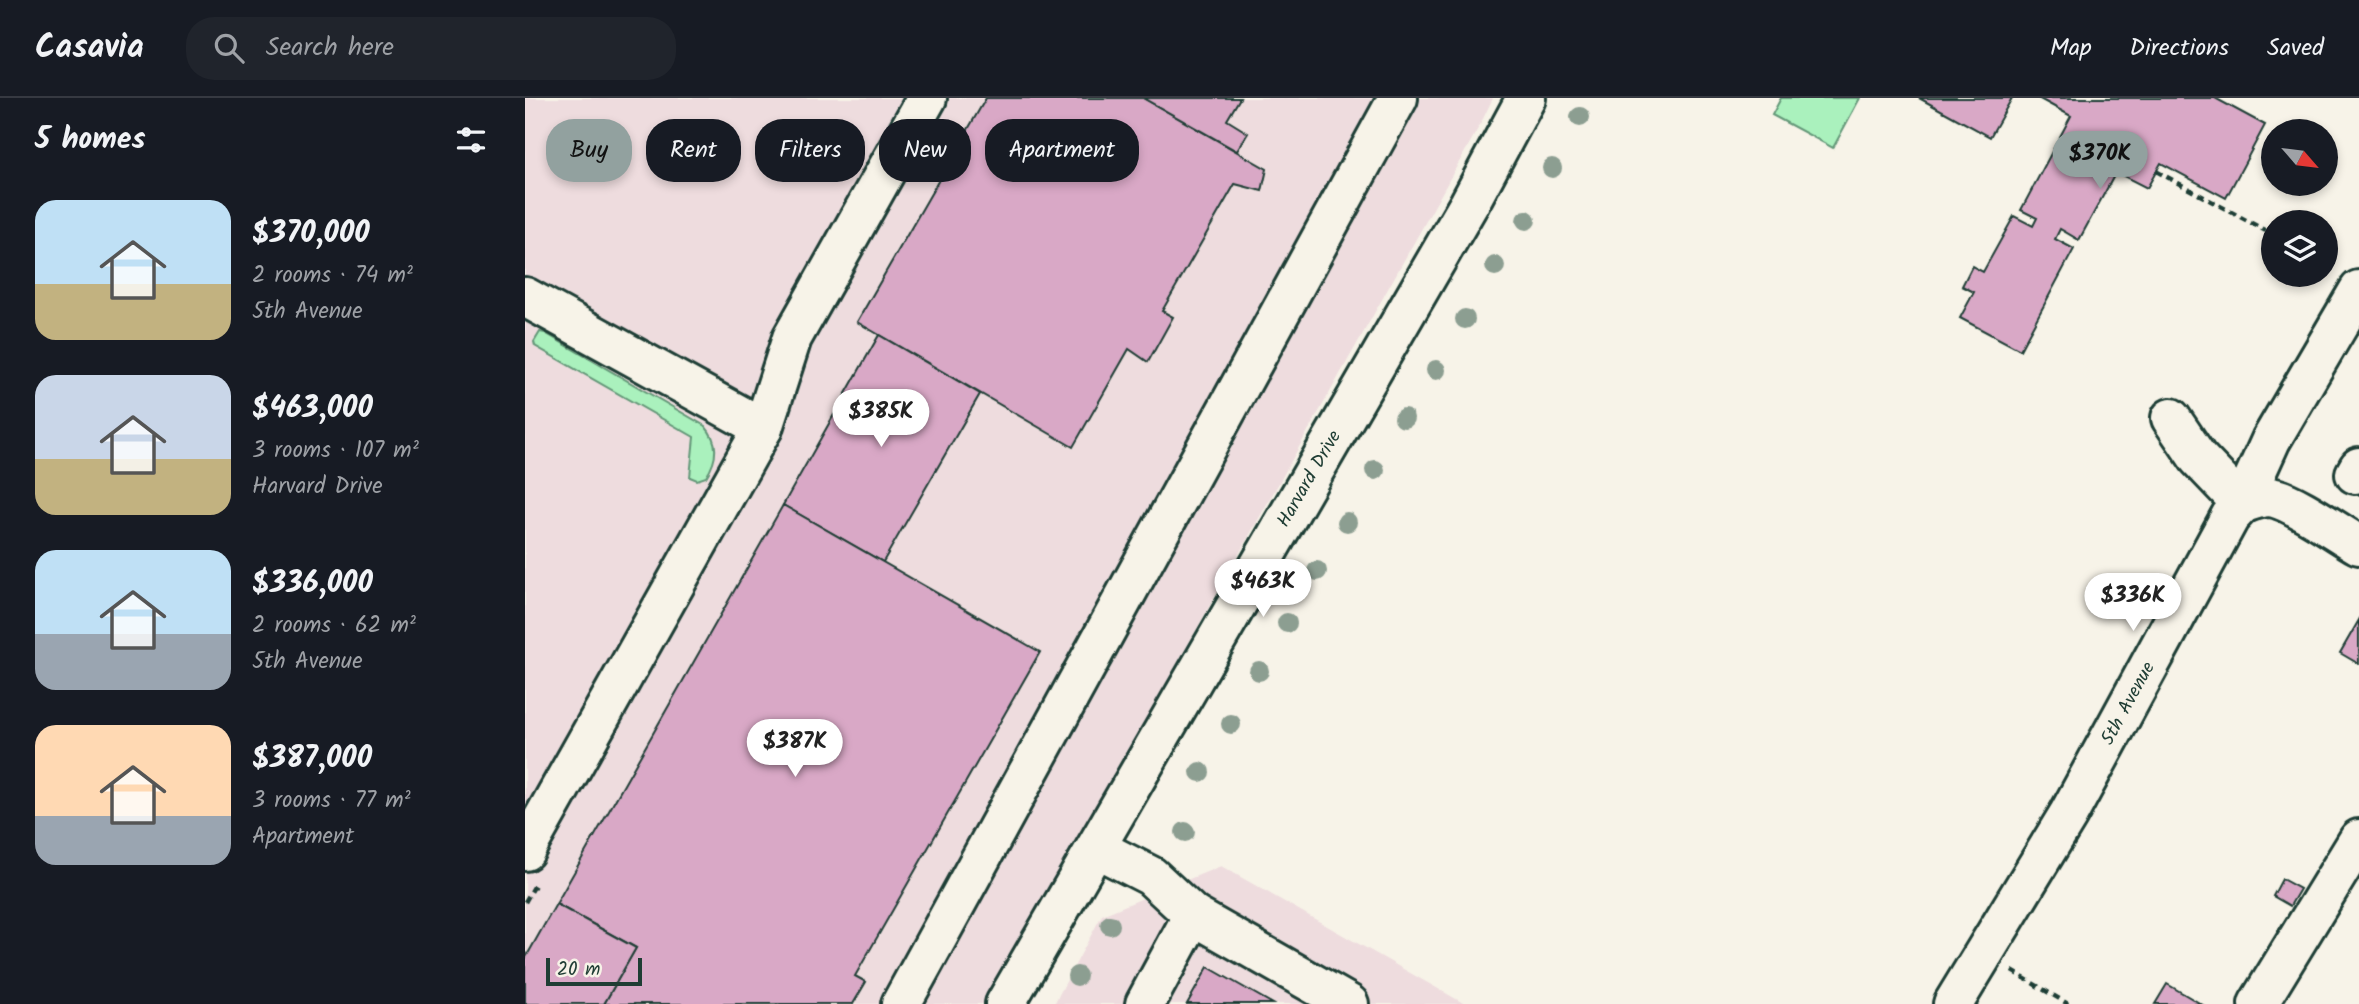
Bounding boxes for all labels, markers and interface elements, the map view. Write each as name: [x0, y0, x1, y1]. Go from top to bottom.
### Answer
search box: [186, 17, 676, 80]
text: Casavia: [35, 22, 144, 75]
text: Search here: [266, 27, 394, 69]
icon: search: [210, 29, 248, 67]
text: Map: [2050, 29, 2092, 68]
text: Directions: [2130, 29, 2229, 68]
text: Saved: [2267, 29, 2324, 68]
text: 5 homes: [35, 116, 146, 164]
chip: Buy: [546, 119, 632, 182]
chip: Rent: [646, 119, 741, 182]
chip: Filters: [755, 119, 865, 182]
chip: New: [879, 119, 971, 182]
chip: Apartment: [985, 119, 1139, 182]
north arrow: [2261, 119, 2338, 196]
map controls: [2261, 119, 2338, 287]
icon: filters: [452, 121, 490, 159]
pin: $370K: [2051, 132, 2149, 191]
text: $370K: [2069, 136, 2131, 172]
text: $370,000: [252, 210, 370, 258]
button: layers: [2261, 210, 2338, 287]
icon: home: [91, 228, 175, 312]
text: 2 rooms · 74 m²: [252, 258, 413, 294]
text: 5th Avenue: [252, 294, 363, 330]
text: $463,000: [252, 385, 373, 433]
pin: $385K: [832, 390, 930, 449]
text: $385K: [848, 394, 914, 430]
icon: home: [91, 403, 175, 487]
street label: Harvard Drive: [1269, 424, 1350, 533]
text: 3 rooms · 107 m²: [252, 433, 419, 469]
text: Harvard Drive: [252, 469, 383, 505]
text: $336,000: [252, 560, 373, 608]
pin: $463K: [1214, 560, 1312, 619]
text: $463K: [1230, 564, 1296, 600]
pin: $336K: [2084, 574, 2182, 633]
icon: home: [91, 578, 175, 662]
text: $336K: [2100, 578, 2166, 614]
text: 2 rooms · 62 m²: [252, 608, 416, 644]
text: 5th Avenue: [252, 644, 363, 680]
street label: 5th Avenue: [2094, 656, 2164, 751]
pin: $387K: [746, 720, 844, 779]
text: $387K: [763, 724, 827, 760]
text: $387,000: [252, 735, 372, 783]
icon: home: [91, 753, 175, 837]
text: 3 rooms · 77 m²: [252, 783, 411, 819]
text: Apartment: [252, 819, 354, 855]
scale bar: [546, 955, 642, 987]
text: 20 m: [557, 955, 600, 985]

